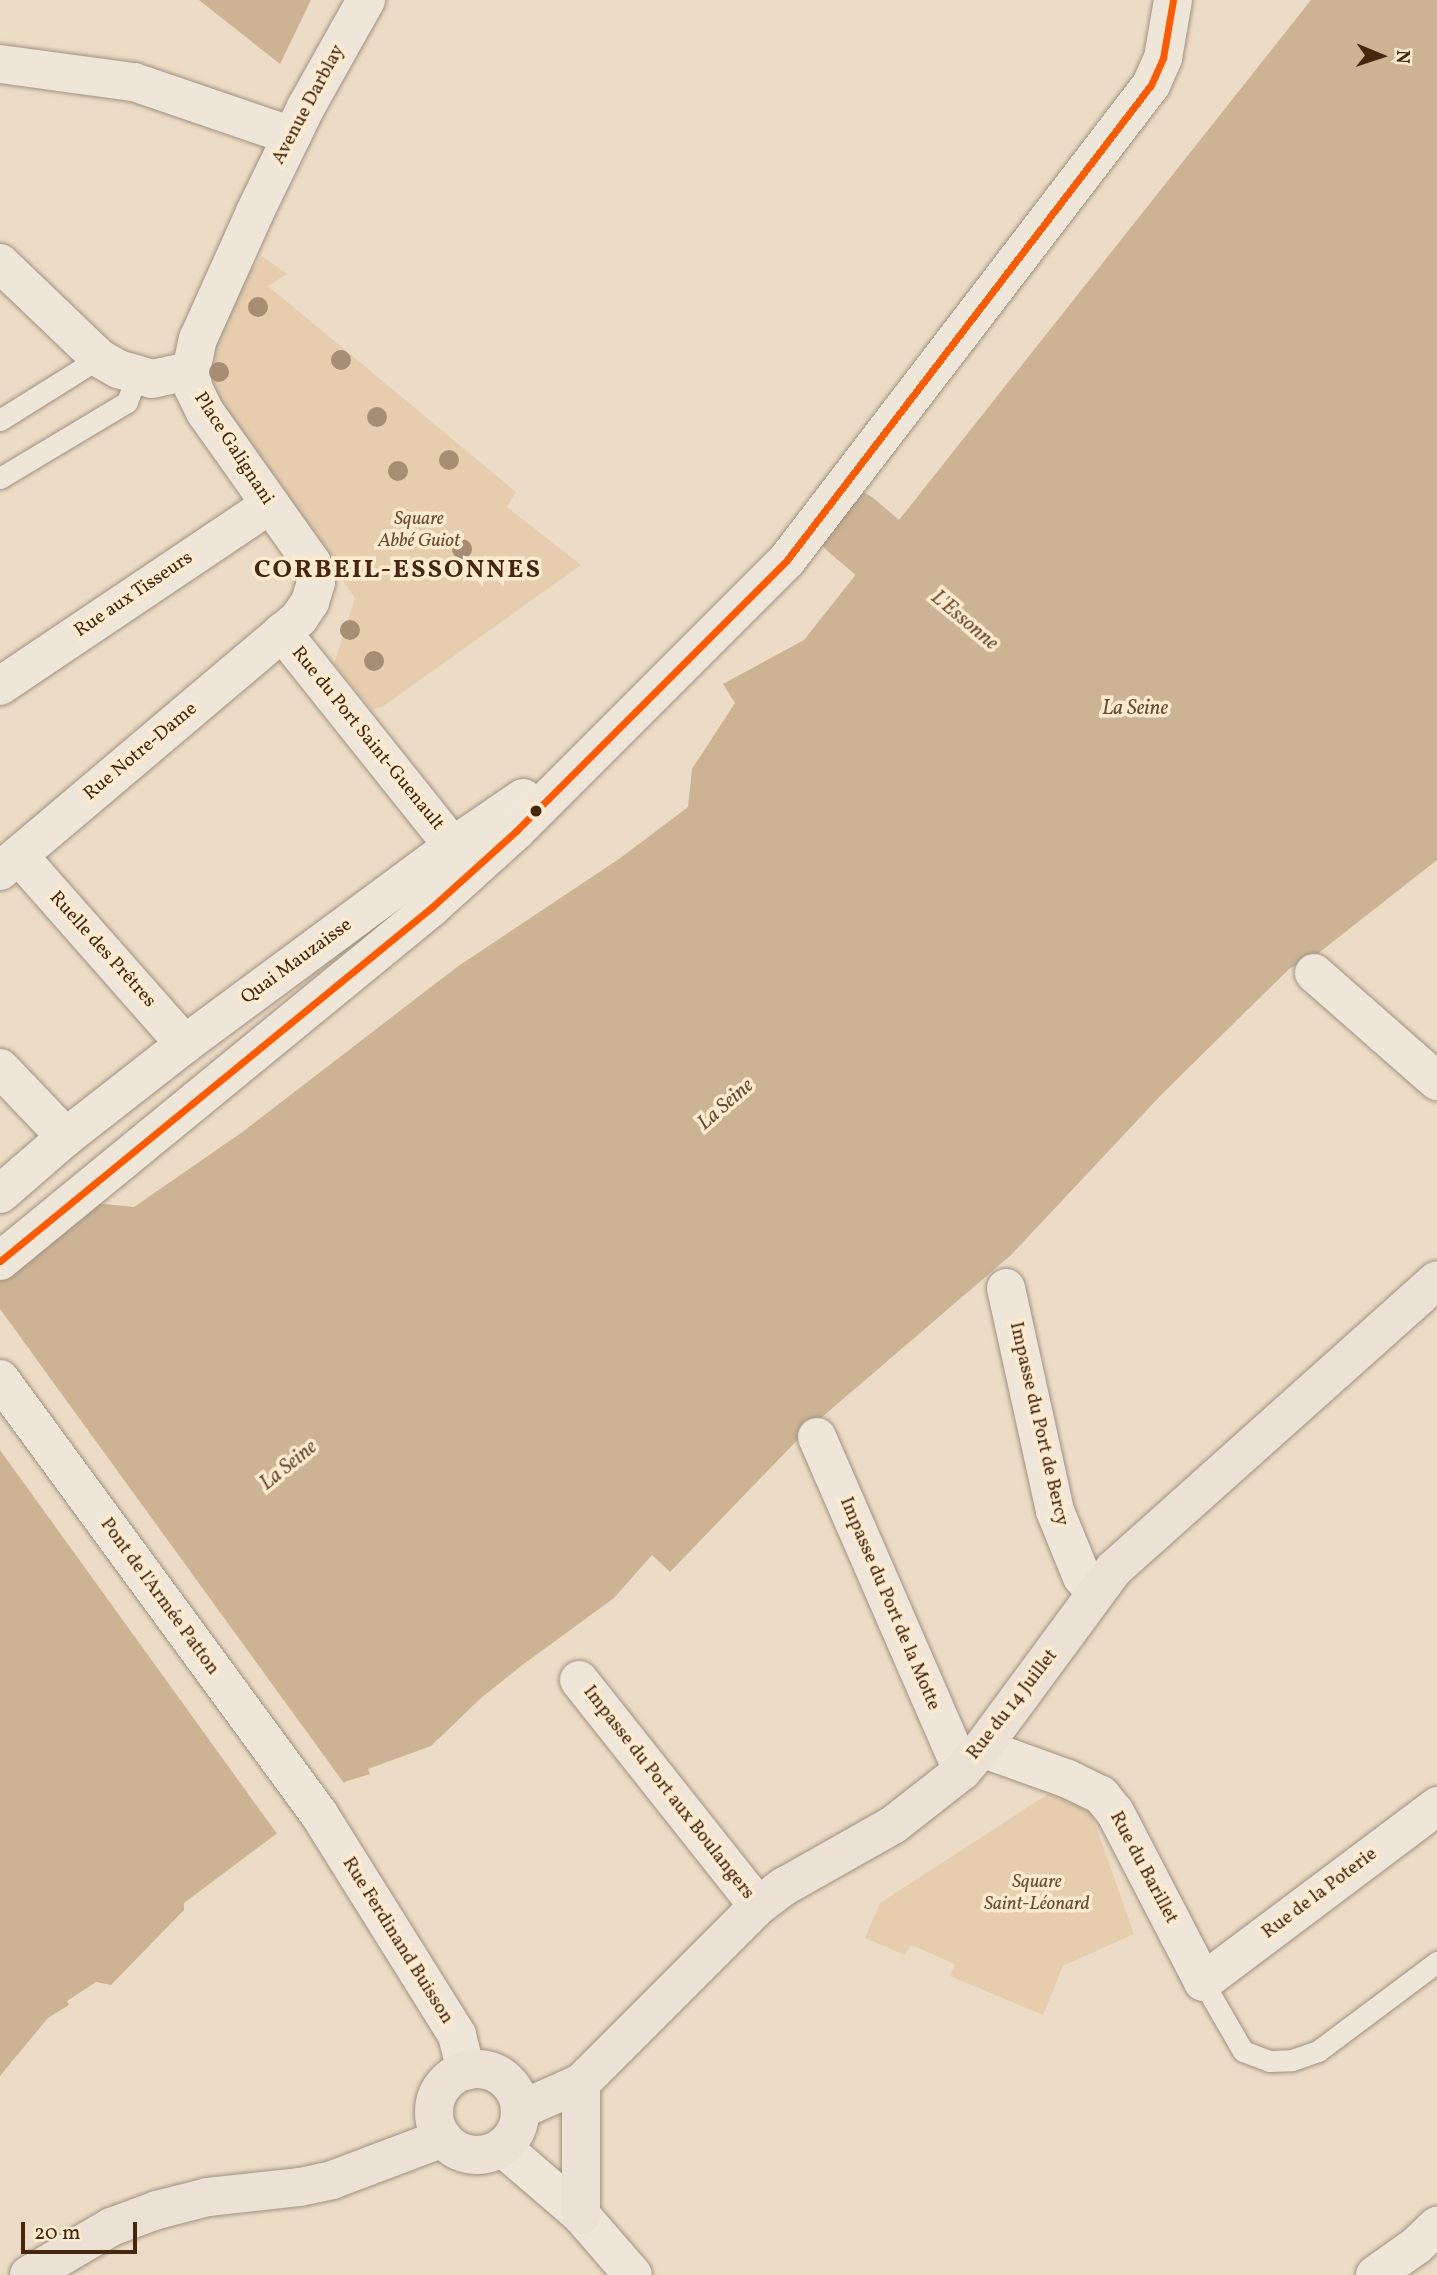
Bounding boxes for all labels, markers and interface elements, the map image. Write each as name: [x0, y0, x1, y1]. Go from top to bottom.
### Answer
north arrow: [1346, 21, 1416, 91]
street label: Avenue Darblay: [268, 41, 350, 169]
text: N: [1389, 49, 1415, 64]
street label: Place Galignani: [188, 388, 278, 510]
park label: Square Abbé Guiot: [378, 509, 460, 553]
street label: Rue aux Tisseurs: [70, 547, 198, 643]
district label: CORBEIL-ESSONNES: [256, 555, 540, 587]
water label: L'Essonne: [925, 586, 1003, 656]
street label: Rue du Port Saint-Guenault: [286, 642, 448, 836]
water label: La Seine: [1102, 696, 1168, 722]
street label: Rue Notre-Dame: [80, 698, 202, 806]
unlabelled marker: [529, 804, 543, 818]
street label: Ruelle des Prêtres: [44, 887, 160, 1013]
street label: Quai Mauzaisse: [237, 914, 357, 1010]
water label: La Seine: [693, 1074, 759, 1136]
street label: Impasse du Port de Bercy: [1003, 1320, 1073, 1528]
water label: La Seine: [255, 1435, 323, 1497]
street label: Impasse du Port de la Motte: [834, 1494, 944, 1714]
street label: Pont de l'Armée Patton: [94, 1514, 224, 1680]
street label: Rue du 14 Juillet: [963, 1645, 1063, 1765]
street label: Impasse du Port aux Boulangers: [577, 1681, 759, 1905]
street label: Rue du Barillet: [1104, 1808, 1182, 1928]
street label: Rue de la Poterie: [1258, 1843, 1382, 1945]
street label: Rue Ferdinand Buisson: [336, 1853, 458, 2029]
park label: Square Saint-Léonard: [984, 1872, 1090, 1916]
scale bar: [24, 2208, 140, 2252]
text: 20 m: [34, 2219, 80, 2248]

